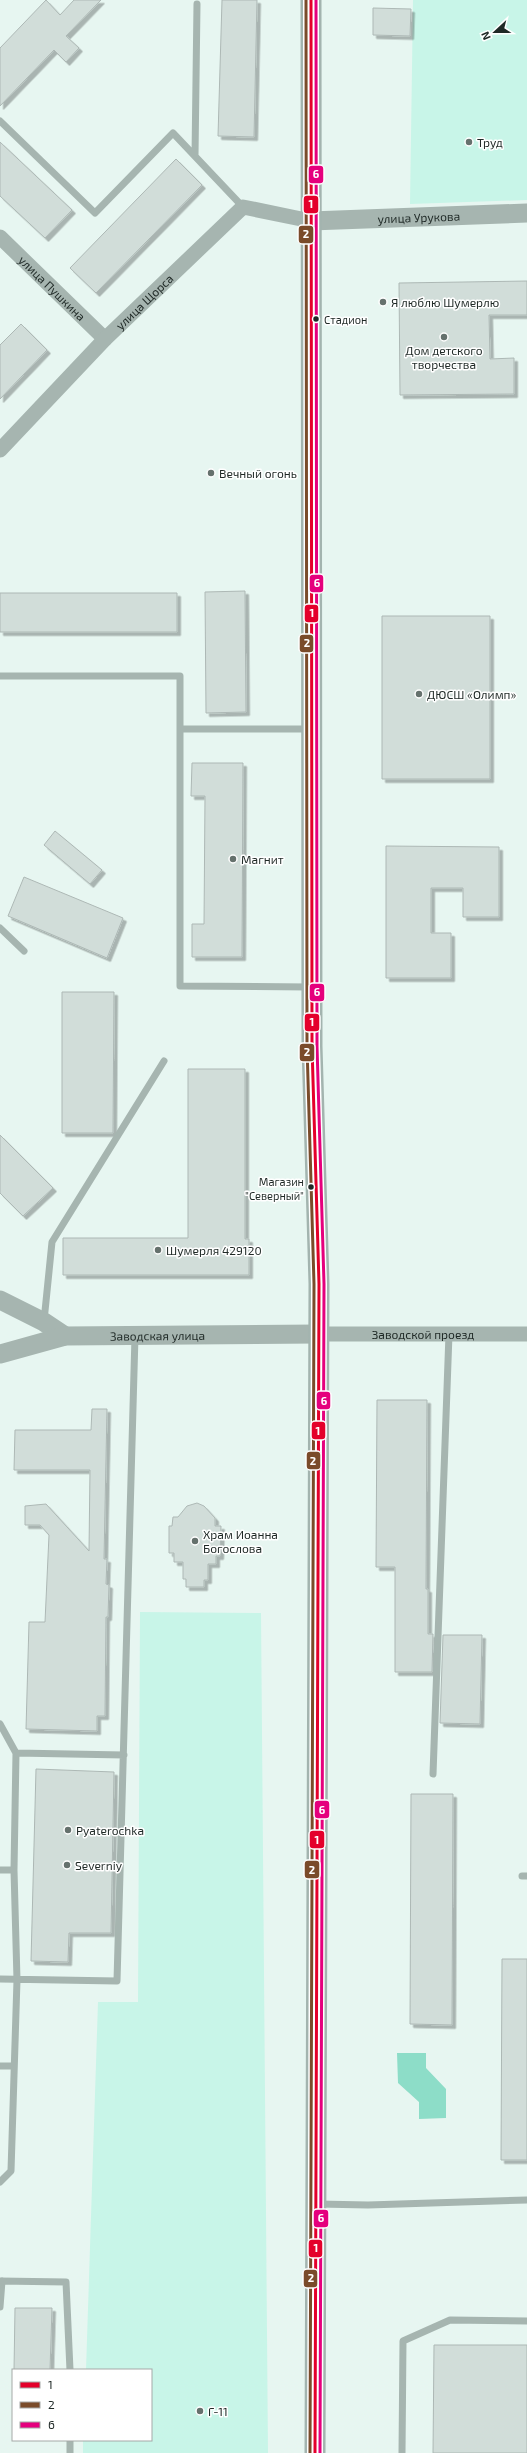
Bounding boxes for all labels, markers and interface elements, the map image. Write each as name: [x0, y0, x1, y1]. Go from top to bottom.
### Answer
north arrow: [475, 12, 515, 52]
text: N: [478, 30, 493, 42]
place label: Труд: [477, 135, 503, 150]
marker: Труд: [464, 137, 474, 147]
line badge: 6: [308, 165, 324, 184]
text: 6: [313, 167, 320, 180]
line badge: 1: [303, 195, 319, 214]
text: 1: [309, 197, 313, 210]
street label: улица Урукова: [377, 208, 460, 227]
line badge: 2: [298, 225, 314, 244]
text: 2: [303, 227, 309, 240]
street label: улица Пушкина: [15, 252, 89, 323]
street label: улица Щорса: [113, 271, 176, 333]
place label: Я люблю Шумерлю: [391, 295, 499, 310]
marker: Я люблю Шумерлю: [378, 297, 388, 307]
place label: Стадион: [324, 313, 367, 326]
marker: Стадион: [311, 314, 321, 324]
marker: Дом детского творчества: [439, 332, 449, 342]
place label: Дом детского творчества: [405, 343, 483, 371]
place label: Вечный огонь: [219, 466, 297, 480]
marker: Вечный огонь: [206, 468, 216, 478]
line badge: 6: [309, 574, 324, 593]
text: 6: [314, 576, 321, 589]
line badge: 1: [304, 604, 319, 623]
text: 1: [310, 606, 314, 619]
line badge: 2: [299, 634, 314, 653]
text: 2: [304, 636, 310, 649]
place label: ДЮСШ «Олимп»: [427, 687, 517, 701]
marker: ДЮСШ «Олимп»: [414, 689, 424, 699]
place label: Магнит: [241, 852, 284, 866]
marker: Магнит: [228, 854, 238, 864]
line badge: 6: [309, 983, 325, 1002]
text: 6: [314, 985, 321, 998]
line badge: 1: [304, 1013, 320, 1032]
text: 1: [310, 1015, 314, 1028]
line badge: 2: [299, 1043, 315, 1062]
text: 2: [304, 1045, 310, 1058]
place label: Магазин "Северный": [245, 1175, 304, 1202]
marker: Магазин "Северный": [306, 1182, 316, 1192]
place label: Шумерля 429120: [166, 1243, 262, 1258]
marker: Шумерля 429120: [153, 1245, 163, 1255]
street label: Заводской проезд: [372, 1327, 474, 1341]
street label: Заводская улица: [110, 1328, 205, 1343]
line badge: 6: [316, 1391, 331, 1410]
text: 6: [321, 1394, 328, 1407]
line badge: 1: [311, 1421, 326, 1440]
text: 1: [316, 1424, 320, 1437]
line badge: 2: [306, 1451, 321, 1470]
text: 2: [310, 1454, 316, 1467]
place label: Храм Иоанна Богослова: [203, 1527, 278, 1555]
marker: Храм Иоанна Богослова: [190, 1536, 200, 1546]
line badge: 6: [314, 1800, 330, 1819]
text: 6: [319, 1803, 326, 1816]
place label: Pyaterochka: [76, 1823, 144, 1837]
marker: Pyaterochka: [63, 1825, 73, 1835]
line badge: 1: [309, 1830, 325, 1849]
text: 1: [315, 1833, 319, 1846]
place label: Severniy: [75, 1858, 123, 1872]
marker: Severniy: [62, 1860, 72, 1870]
line badge: 2: [304, 1860, 320, 1879]
text: 2: [309, 1863, 315, 1876]
line badge: 6: [313, 2209, 329, 2228]
text: 6: [318, 2211, 325, 2224]
line badge: 1: [308, 2239, 323, 2258]
text: 1: [314, 2241, 318, 2254]
line badge: 2: [303, 2269, 318, 2288]
text: 2: [308, 2271, 314, 2284]
legend: [12, 2369, 152, 2441]
text: 1: [48, 2377, 53, 2391]
text: 2: [48, 2397, 55, 2411]
place label: Г-11: [208, 2404, 228, 2418]
marker: Г-11: [195, 2406, 205, 2416]
text: 6: [48, 2417, 55, 2431]

